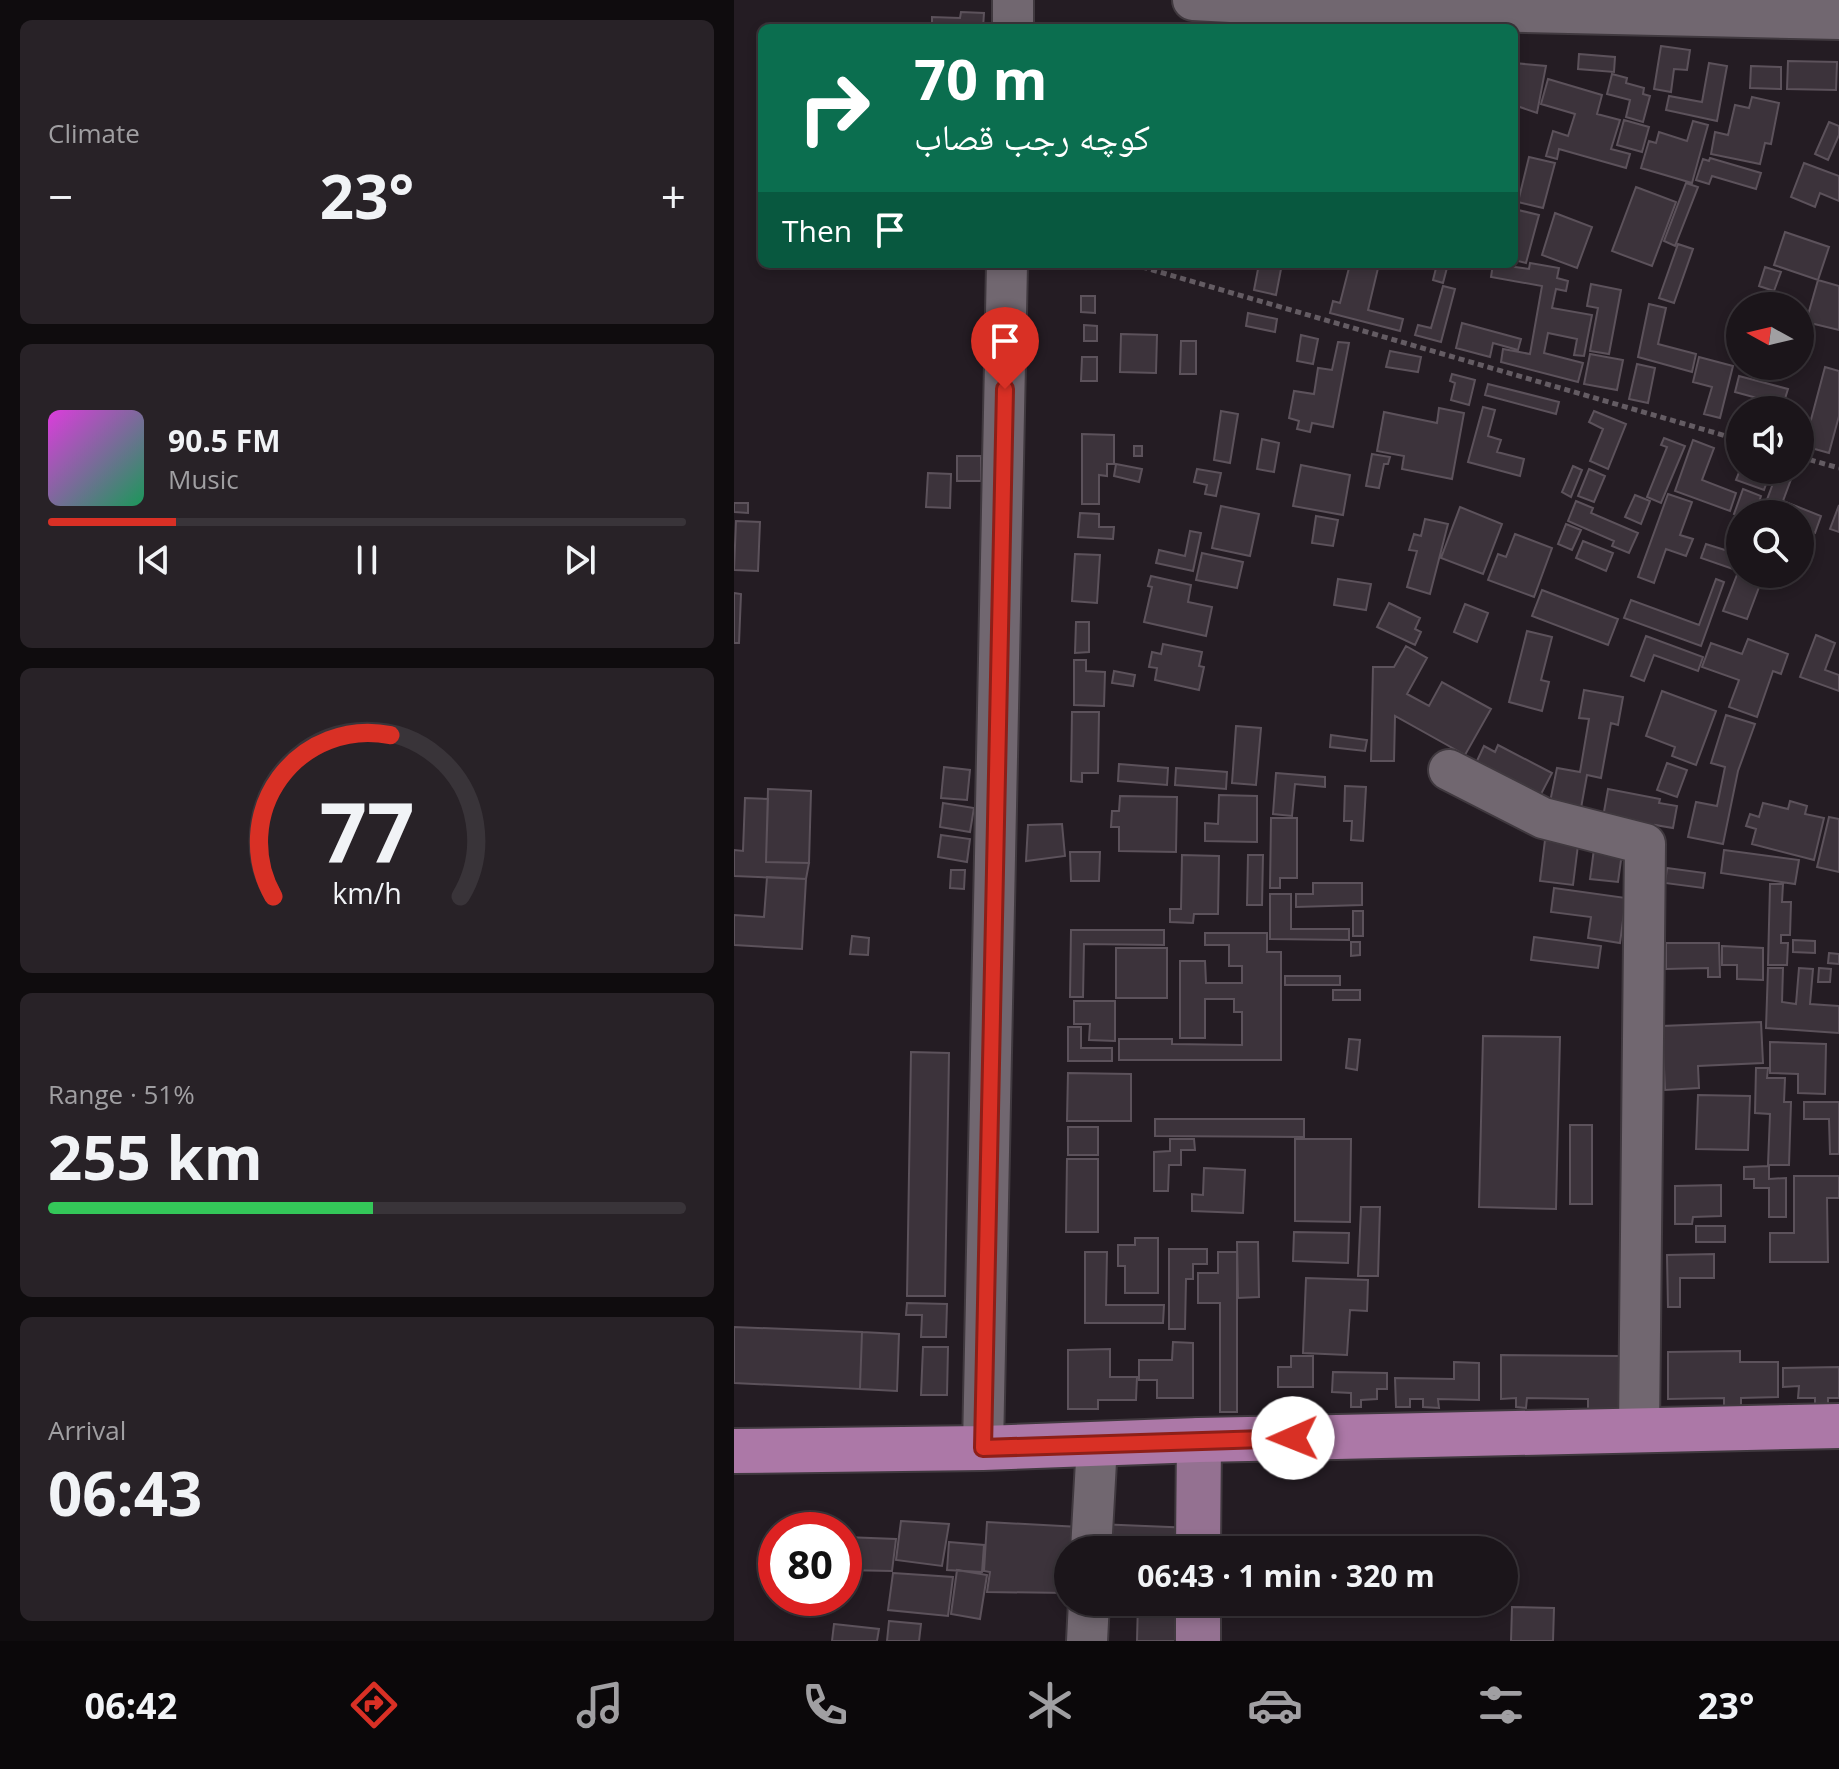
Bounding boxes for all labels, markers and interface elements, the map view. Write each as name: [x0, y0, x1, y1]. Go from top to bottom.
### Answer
text: 70 m: [914, 40, 1048, 116]
icon: right: [782, 56, 886, 160]
text: کوچه رجب قصاب: [914, 112, 1150, 161]
text: Climate: [48, 115, 140, 151]
text: 23°: [320, 155, 414, 237]
text: −: [48, 166, 73, 226]
text: +: [661, 166, 686, 226]
icon: arrive: [868, 208, 912, 252]
text: Then: [782, 210, 852, 251]
north arrow: [1726, 292, 1814, 380]
map controls: [1726, 292, 1814, 588]
pin: [971, 307, 1039, 389]
icon: arrive: [983, 319, 1027, 363]
button: sound: [1726, 396, 1814, 484]
text: 90.5 FM: [168, 420, 281, 461]
text: Music: [168, 461, 239, 497]
button: search: [1726, 500, 1814, 588]
icon: previous: [132, 538, 176, 582]
icon: pause: [345, 538, 389, 582]
icon: next: [558, 538, 602, 582]
text: 77: [319, 773, 415, 886]
text: km/h: [332, 873, 402, 912]
text: Range · 51%: [48, 1076, 195, 1112]
text: 255 km: [48, 1116, 263, 1198]
position arrow: [1251, 1396, 1335, 1480]
text: Arrival: [48, 1412, 126, 1448]
text: 06:43: [48, 1452, 202, 1534]
speed limit sign: 80: [758, 1512, 862, 1616]
text: 06:43 · 1 min · 320 m: [1137, 1555, 1435, 1596]
icon: directions: [346, 1677, 402, 1733]
icon: music: [572, 1677, 628, 1733]
icon: phone: [797, 1677, 853, 1733]
icon: climate: [1022, 1677, 1078, 1733]
icon: car: [1247, 1677, 1303, 1733]
icon: filters: [1473, 1677, 1529, 1733]
text: 06:42: [85, 1681, 177, 1730]
text: 23°: [1698, 1681, 1754, 1730]

